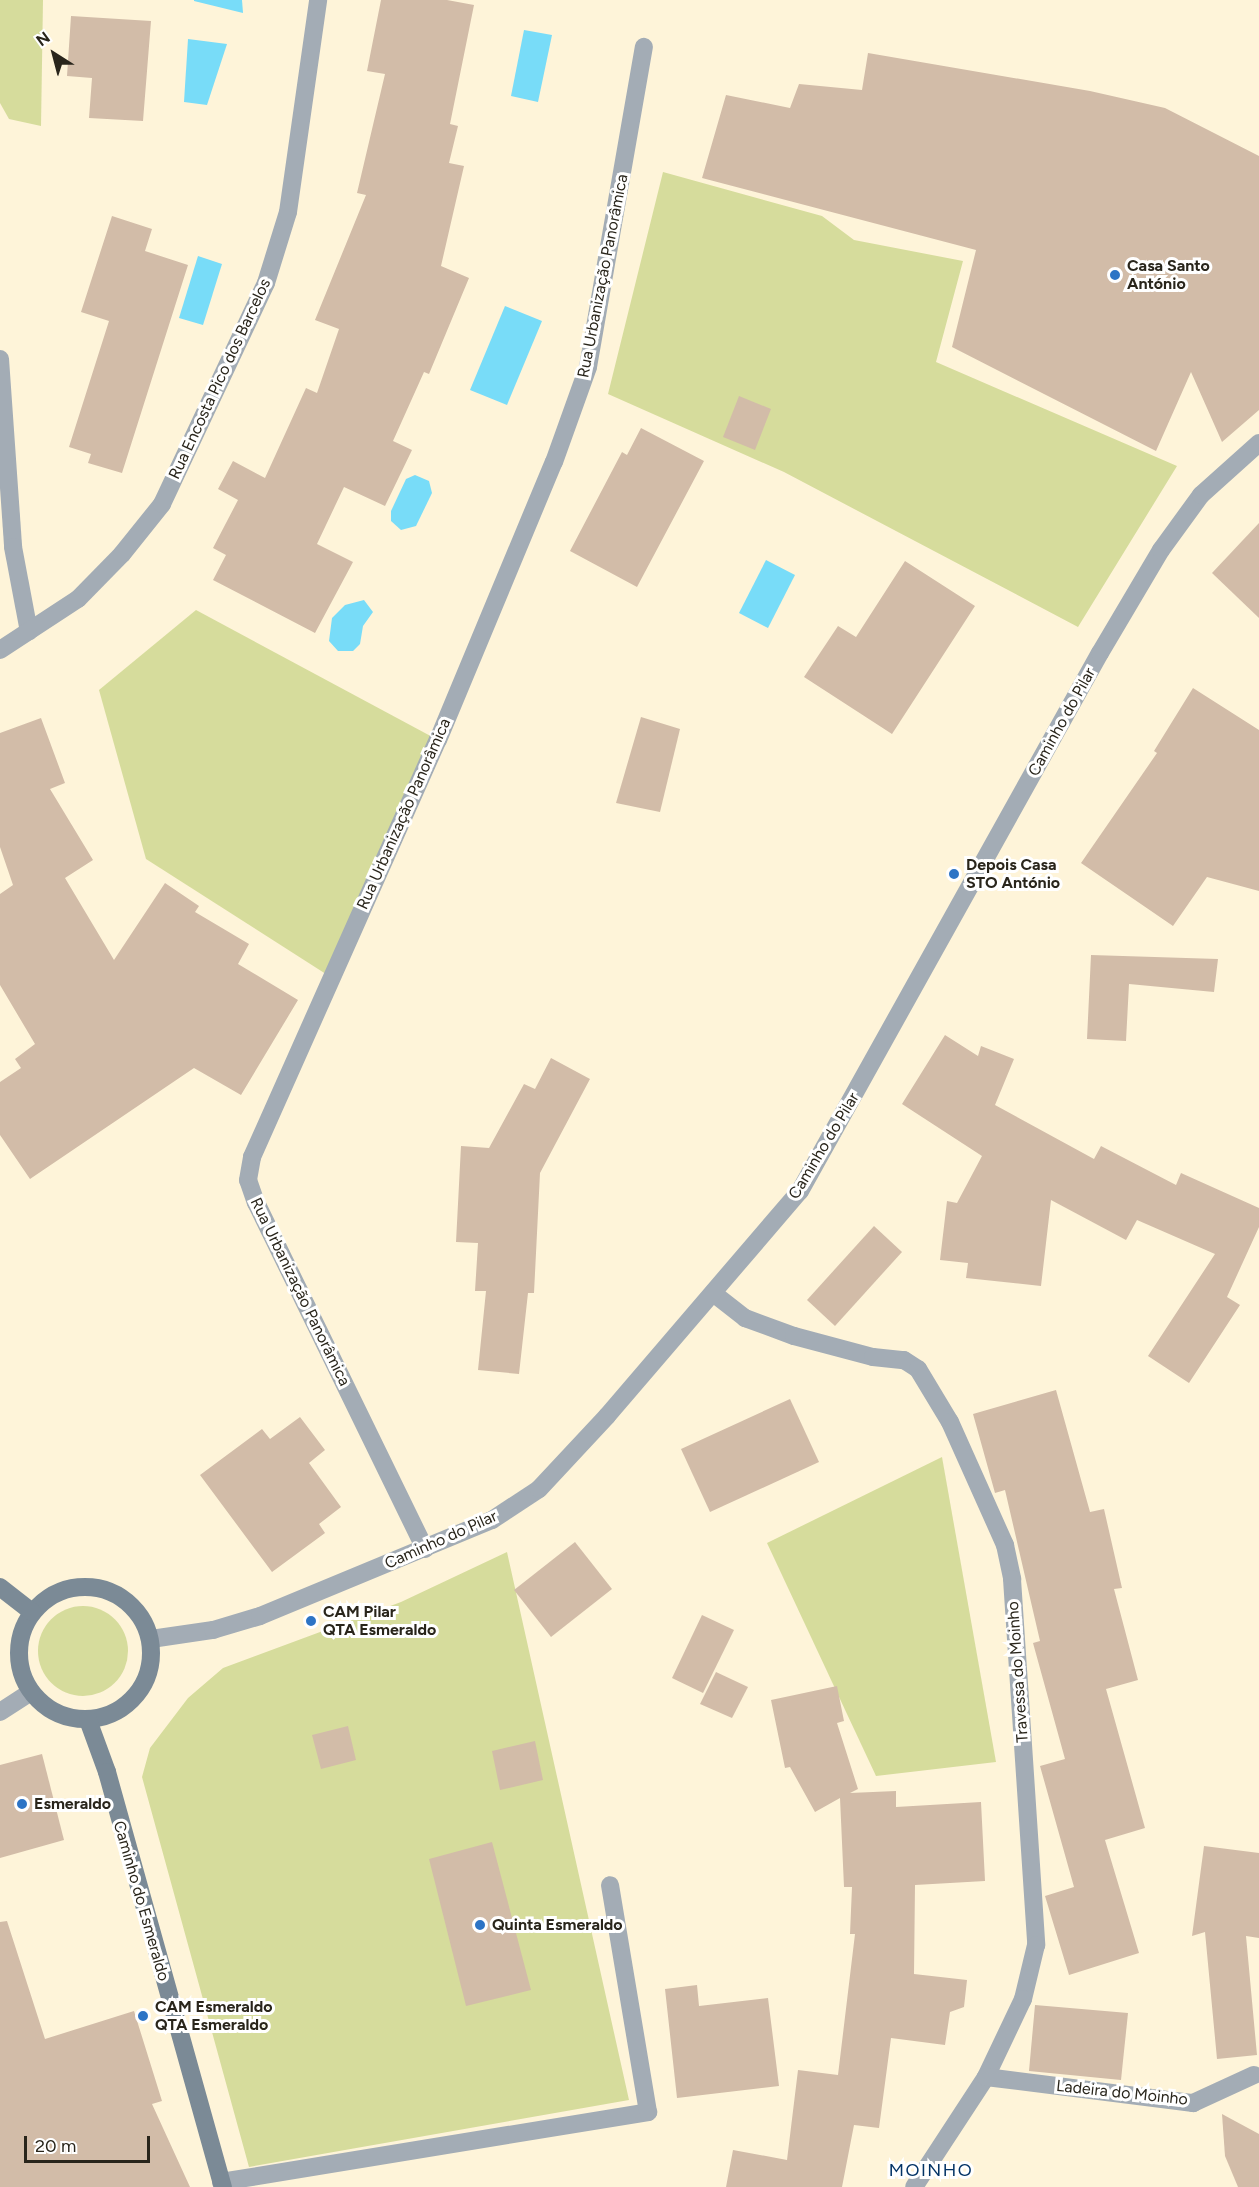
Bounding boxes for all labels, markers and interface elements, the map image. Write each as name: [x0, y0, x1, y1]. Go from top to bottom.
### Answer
north arrow: [24, 24, 84, 84]
text: N: [33, 28, 54, 50]
street label: Rua Urbanização Panorâmica: [574, 172, 632, 380]
place label: Casa Santo António: [1127, 256, 1210, 294]
marker: Casa Santo António: [1108, 268, 1122, 282]
street label: Rua Encosta Pico dos Barcelos: [165, 276, 275, 482]
street label: Caminho do Pilar: [1024, 665, 1100, 779]
street label: Rua Urbanização Panorâmica: [353, 715, 455, 913]
place label: Depois Casa STO António: [966, 855, 1060, 893]
marker: Depois Casa STO António: [947, 867, 961, 881]
street label: Caminho do Pilar: [785, 1089, 863, 1203]
street label: Rua Urbanização Panorâmica: [246, 1195, 354, 1389]
street label: Caminho do Pilar: [382, 1507, 500, 1573]
street label: Travessa do Moinho: [1003, 1601, 1033, 1743]
place label: CAM Pilar QTA Esmeraldo: [323, 1602, 436, 1640]
marker: CAM Pilar QTA Esmeraldo: [304, 1614, 318, 1628]
place label: Esmeraldo: [34, 1794, 111, 1814]
marker: Esmeraldo: [15, 1797, 29, 1811]
street label: Caminho do Esmeraldo: [109, 1819, 173, 1983]
place label: Quinta Esmeraldo: [492, 1915, 623, 1935]
marker: Quinta Esmeraldo: [473, 1918, 487, 1932]
place label: CAM Esmeraldo QTA Esmeraldo: [155, 1997, 273, 2035]
marker: CAM Esmeraldo QTA Esmeraldo: [136, 2009, 150, 2023]
street label: Ladeira do Moinho: [1055, 2077, 1189, 2109]
scale bar: [27, 2124, 153, 2162]
text: 20 m: [35, 2135, 76, 2157]
district label: MOINHO: [889, 2159, 973, 2181]

